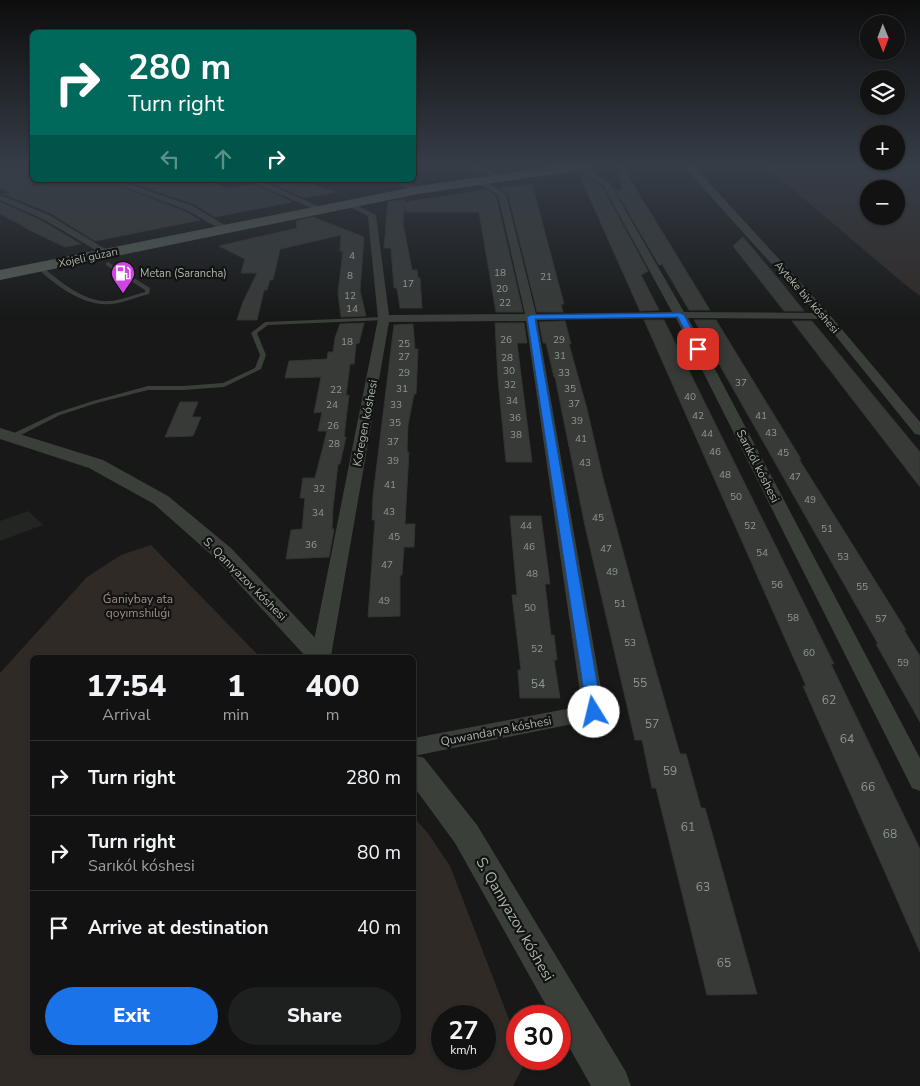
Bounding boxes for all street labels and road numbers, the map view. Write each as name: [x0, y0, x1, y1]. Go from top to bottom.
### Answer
street label: Xojeli gúzarı: [57, 244, 119, 271]
street label: Ayteke biy kóshesi: [771, 258, 842, 337]
street label: Kóregen kóshesi: [349, 378, 381, 468]
street label: Sarıkól kóshesi: [733, 427, 783, 505]
street label: S. Qanıyazov kóshesi: [200, 534, 290, 624]
street label: Quwandarya kóshesi: [439, 712, 553, 750]
street label: S. Qanıyazov kóshesi: [471, 853, 559, 985]

